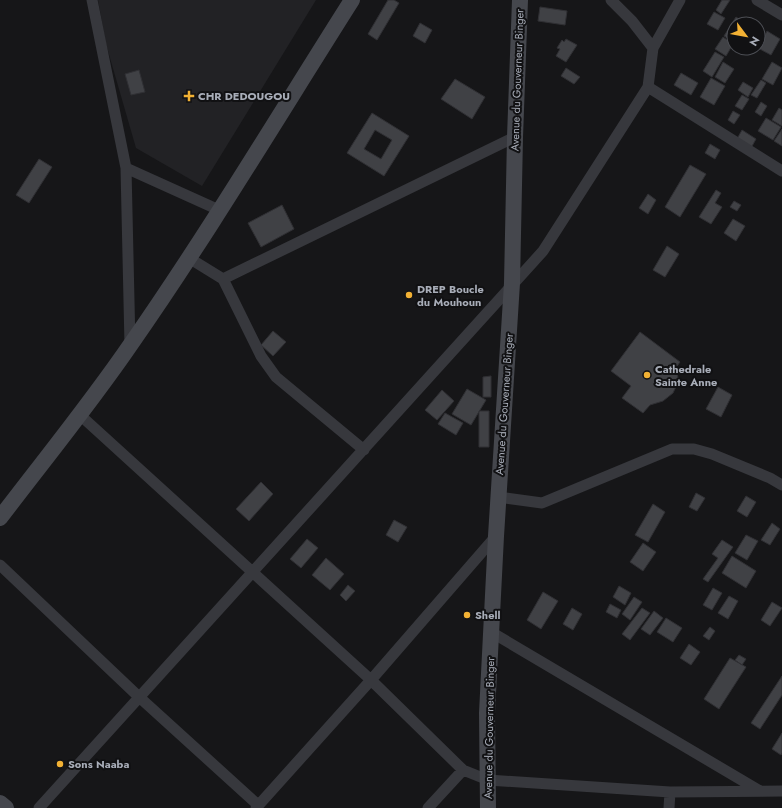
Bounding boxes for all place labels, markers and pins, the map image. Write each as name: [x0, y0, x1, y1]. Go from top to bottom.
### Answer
place label: CHR DEDOUGOU: [198, 88, 290, 104]
marker: CHR DEDOUGOU: [183, 90, 195, 102]
place label: DREP Boucle du Mouhoun: [417, 281, 484, 310]
marker: DREP Boucle du Mouhoun: [404, 290, 414, 300]
place label: Cathedrale Sainte Anne: [655, 361, 717, 390]
marker: Cathedrale Sainte Anne: [642, 370, 652, 380]
place label: Shell: [475, 607, 500, 623]
marker: Shell: [462, 610, 472, 620]
place label: Sons Naaba: [68, 756, 129, 772]
marker: Sons Naaba: [55, 759, 65, 769]

